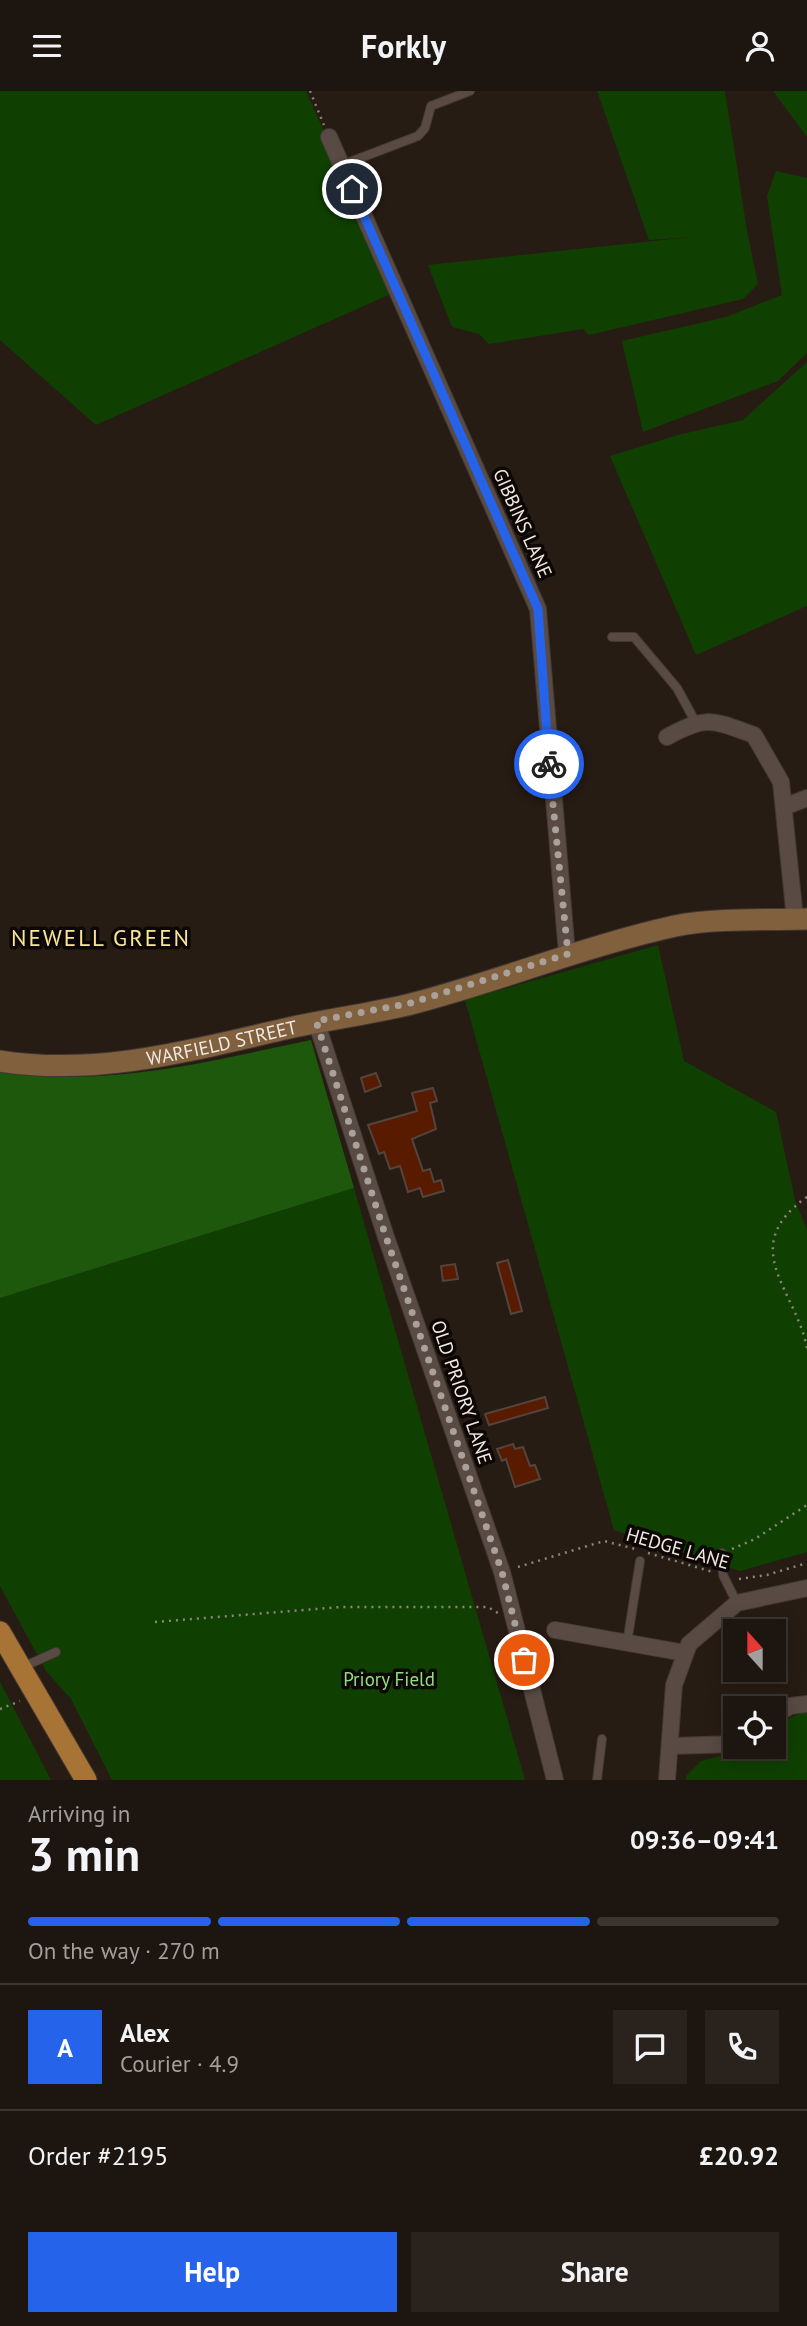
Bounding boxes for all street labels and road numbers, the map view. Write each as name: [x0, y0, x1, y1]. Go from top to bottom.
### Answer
street label: GIBBINS LANE: [488, 465, 558, 581]
street label: WARFIELD STREET: [145, 1014, 300, 1070]
street label: OLD PRIORY LANE: [426, 1317, 498, 1467]
street label: HEDGE LANE: [624, 1522, 732, 1574]

